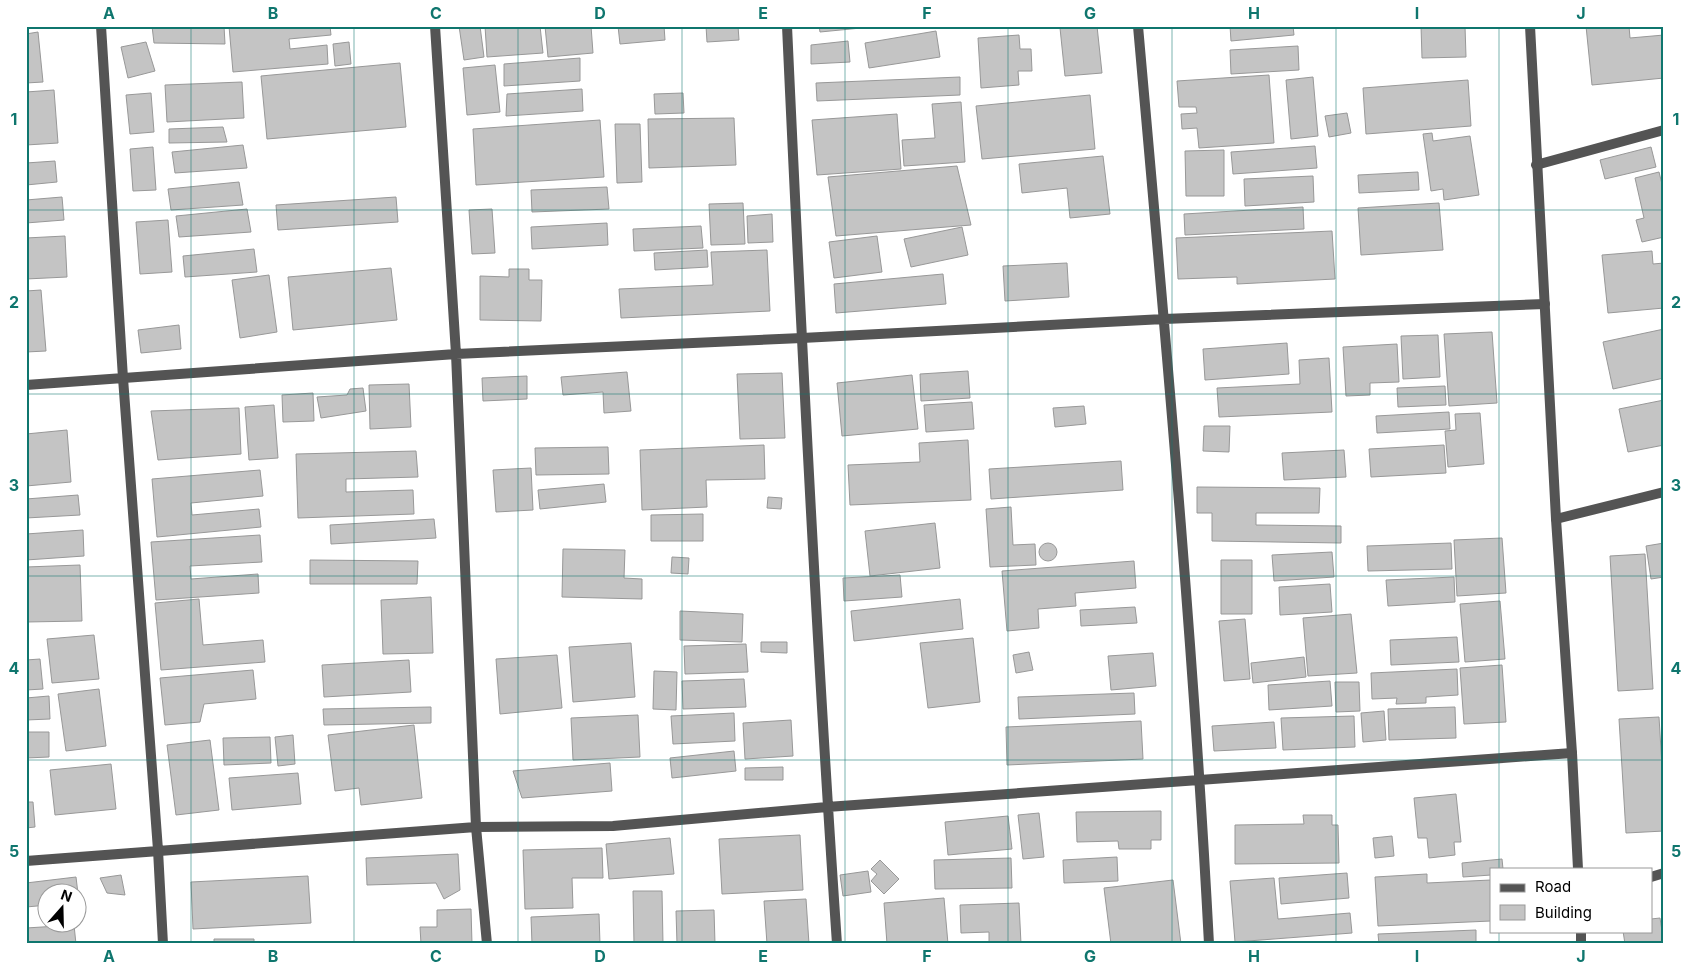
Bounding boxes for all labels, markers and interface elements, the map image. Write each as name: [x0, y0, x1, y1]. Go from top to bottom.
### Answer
text: A: [103, 3, 115, 23]
text: B: [268, 3, 278, 23]
text: C: [430, 3, 442, 23]
text: D: [594, 3, 606, 23]
text: E: [758, 3, 768, 23]
text: F: [922, 3, 932, 23]
text: G: [1084, 3, 1096, 23]
text: H: [1248, 3, 1260, 23]
text: I: [1415, 3, 1419, 23]
text: J: [1576, 3, 1586, 23]
text: 1: [11, 109, 17, 129]
text: 1: [1673, 109, 1679, 129]
text: 2: [9, 292, 19, 312]
text: 2: [1671, 292, 1681, 312]
text: 3: [9, 475, 19, 495]
text: 3: [1671, 475, 1681, 495]
text: 4: [9, 658, 20, 678]
text: 4: [1671, 658, 1682, 678]
text: 5: [9, 841, 19, 861]
text: 5: [1671, 841, 1681, 861]
legend: [1490, 868, 1652, 932]
text: Road: [1535, 877, 1571, 896]
north arrow: [38, 882, 88, 932]
text: N: [59, 886, 75, 905]
text: Building: [1535, 903, 1592, 922]
text: A: [103, 946, 115, 966]
text: B: [268, 946, 278, 966]
text: C: [430, 946, 442, 966]
text: D: [594, 946, 606, 966]
text: E: [758, 946, 768, 966]
text: F: [922, 946, 932, 966]
text: G: [1084, 946, 1096, 966]
text: H: [1248, 946, 1260, 966]
text: I: [1415, 946, 1419, 966]
text: J: [1576, 946, 1586, 966]

